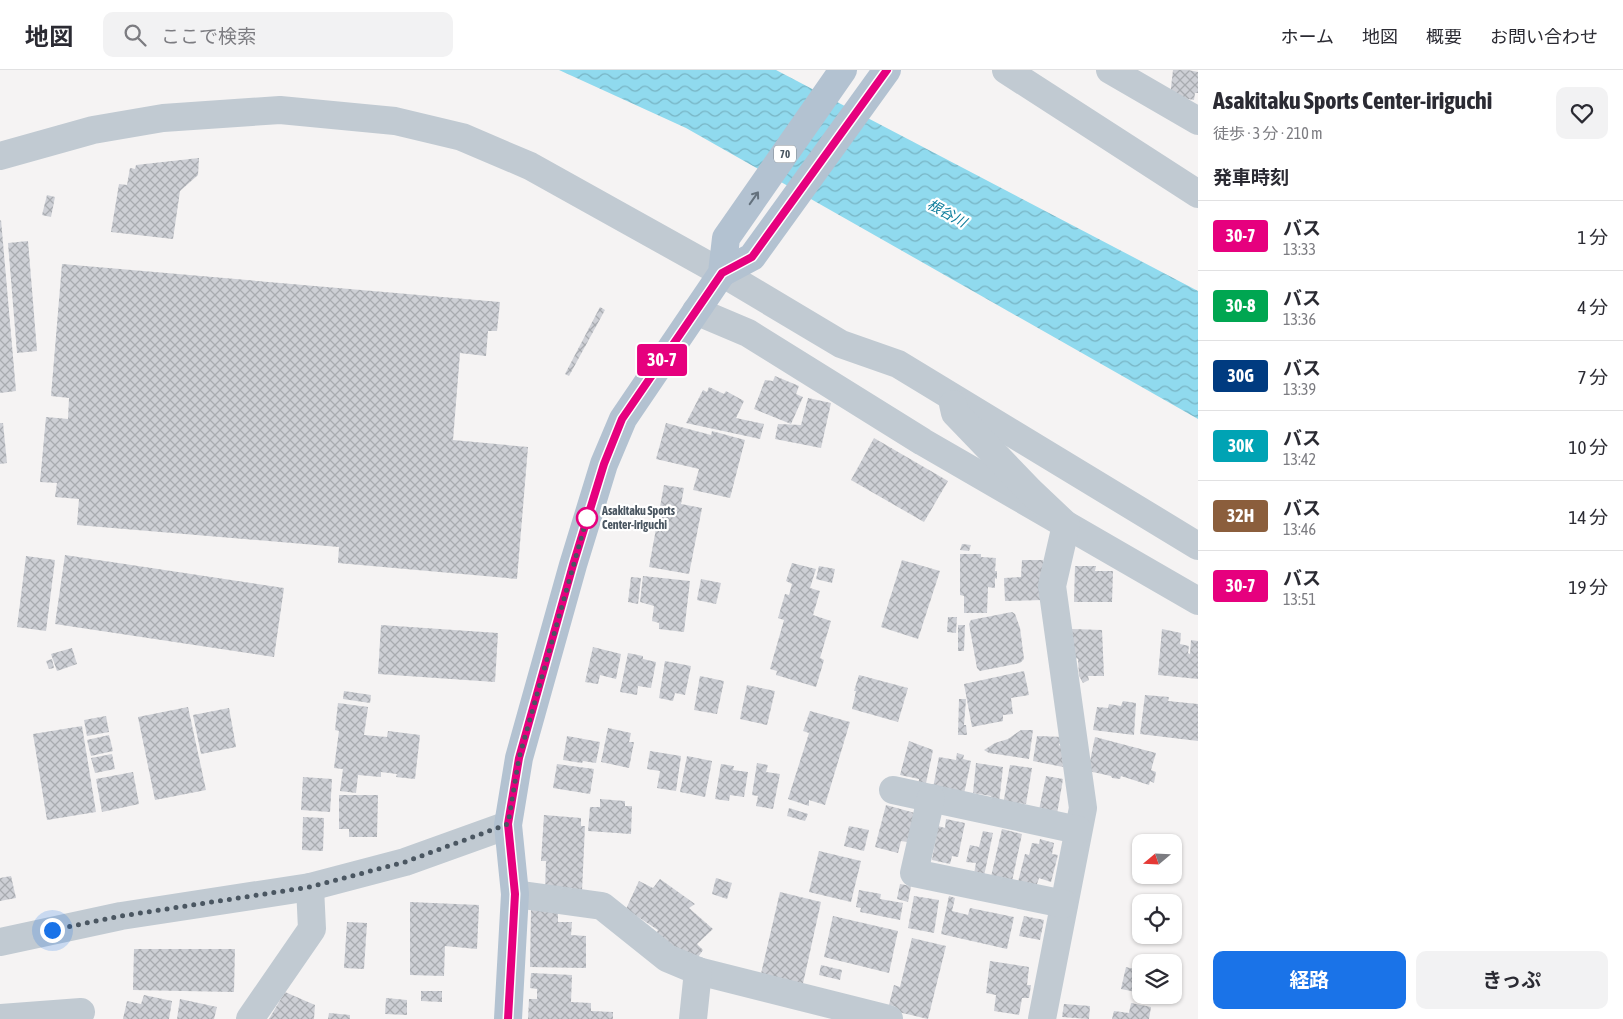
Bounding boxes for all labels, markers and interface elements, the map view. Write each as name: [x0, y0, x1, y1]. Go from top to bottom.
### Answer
search box: [103, 12, 453, 57]
icon: search: [121, 21, 149, 49]
text: 地図: [25, 23, 73, 50]
text: ここで検索: [161, 25, 256, 47]
text: ホーム: [1281, 26, 1334, 47]
text: 地図: [1362, 26, 1398, 47]
text: 概要: [1426, 26, 1462, 47]
text: お問い合わせ: [1490, 26, 1598, 47]
text: Asakitaku Sports Center-iriguchi: [1213, 87, 1492, 114]
button: heart: [1556, 87, 1608, 139]
text: 徒歩 · 3 分 · 210 m: [1213, 124, 1323, 142]
road number: 70: [774, 146, 796, 162]
text: 発車時刻: [1213, 166, 1289, 188]
one-way arrow: [749, 191, 759, 205]
water label: 根谷川: [925, 196, 971, 231]
text: バス: [1283, 217, 1321, 239]
text: 30-7: [1226, 225, 1255, 246]
text: 1 分: [1577, 226, 1608, 248]
text: 13:33: [1283, 240, 1316, 258]
text: バス: [1283, 287, 1321, 309]
text: 30-8: [1226, 295, 1255, 316]
text: 4 分: [1577, 296, 1608, 318]
text: 13:36: [1283, 310, 1316, 328]
line badge: 30-7: [627, 344, 697, 376]
text: 30-7: [647, 349, 677, 370]
text: バス: [1283, 357, 1321, 379]
text: 30G: [1227, 365, 1254, 386]
text: 7 分: [1577, 366, 1608, 388]
text: 13:39: [1283, 380, 1316, 398]
text: バス: [1283, 427, 1321, 449]
text: 30K: [1228, 435, 1253, 456]
text: 10 分: [1569, 436, 1608, 458]
text: 13:42: [1283, 450, 1316, 468]
text: バス: [1283, 497, 1321, 519]
place label: Asakitaku Sports Center-iriguchi: [601, 504, 676, 532]
text: 32H: [1227, 505, 1254, 526]
text: 14 分: [1569, 506, 1608, 528]
marker: Asakitaku Sports Center-iriguchi: [576, 507, 598, 529]
text: 13:46: [1283, 520, 1316, 538]
text: バス: [1283, 567, 1321, 589]
text: 30-7: [1226, 575, 1255, 596]
text: 19 分: [1569, 576, 1608, 598]
text: 13:51: [1283, 590, 1316, 608]
north arrow: [1132, 834, 1182, 884]
map controls: [1132, 834, 1182, 1004]
button: locate: [1132, 894, 1182, 944]
your location: [40, 918, 65, 943]
button: 経路: [1213, 951, 1406, 1009]
button: きっぷ: [1416, 951, 1608, 1009]
button: layers: [1132, 954, 1182, 1004]

